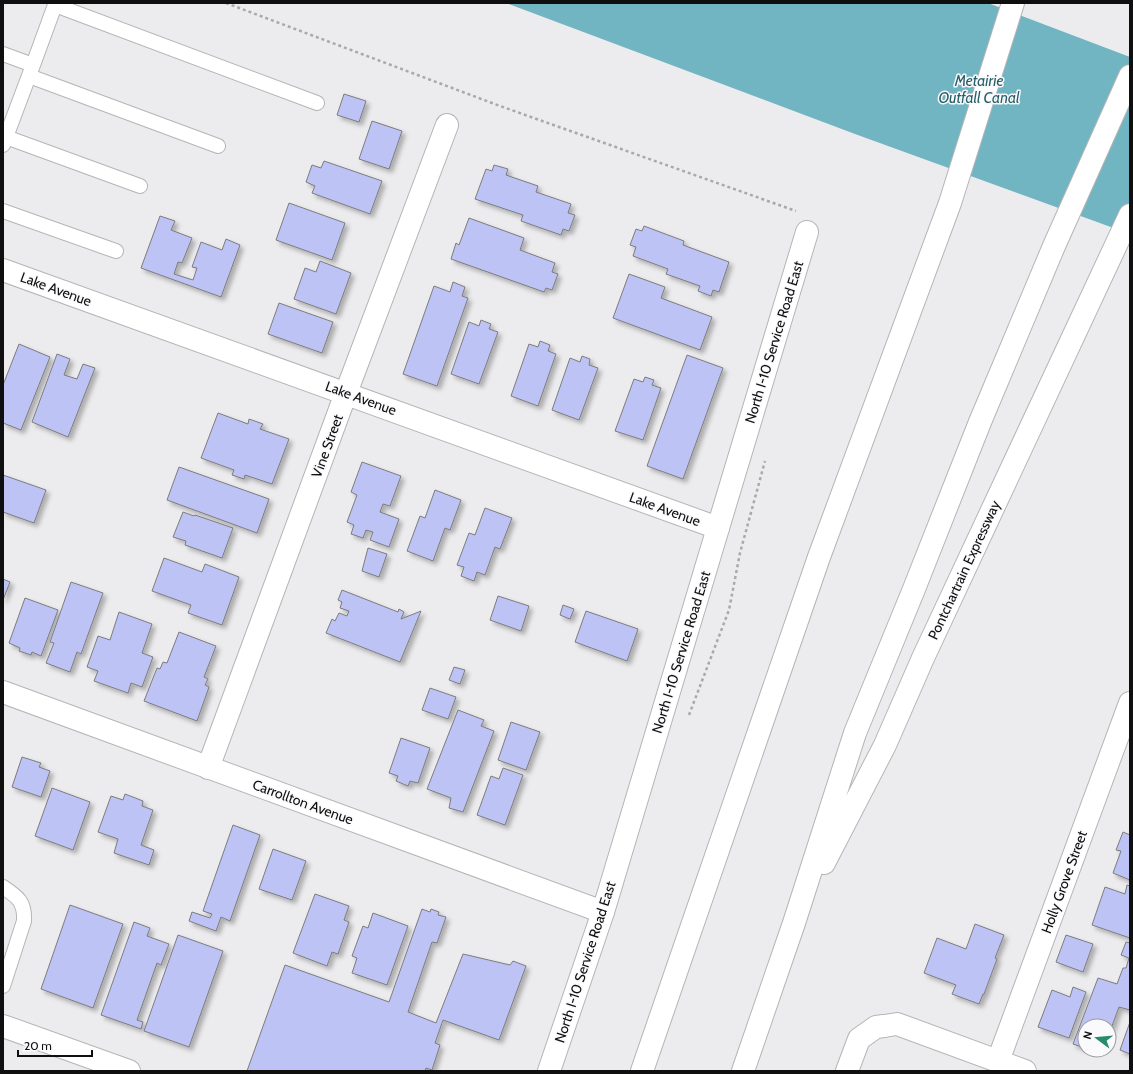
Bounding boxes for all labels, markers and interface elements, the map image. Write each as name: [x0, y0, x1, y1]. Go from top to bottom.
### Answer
water label: Metairie Outfall Canal: [939, 72, 1020, 107]
street label: North I-10 Service Road East: [741, 258, 807, 425]
street label: Lake Avenue: [18, 268, 94, 310]
street label: Lake Avenue: [323, 377, 399, 419]
street label: Vine Street: [307, 412, 347, 480]
street label: Lake Avenue: [627, 488, 703, 530]
street label: Pontchartrain Expressway: [924, 498, 1004, 642]
street label: North I-10 Service Road East: [648, 568, 714, 735]
street label: Carrollton Avenue: [250, 775, 356, 829]
street label: Holly Grove Street: [1037, 828, 1091, 936]
street label: North I-10 Service Road East: [550, 879, 620, 1045]
north arrow: [1077, 1018, 1117, 1058]
text: N: [1080, 1030, 1095, 1041]
scale bar: [18, 1032, 92, 1058]
text: 20 m: [24, 1038, 52, 1053]

